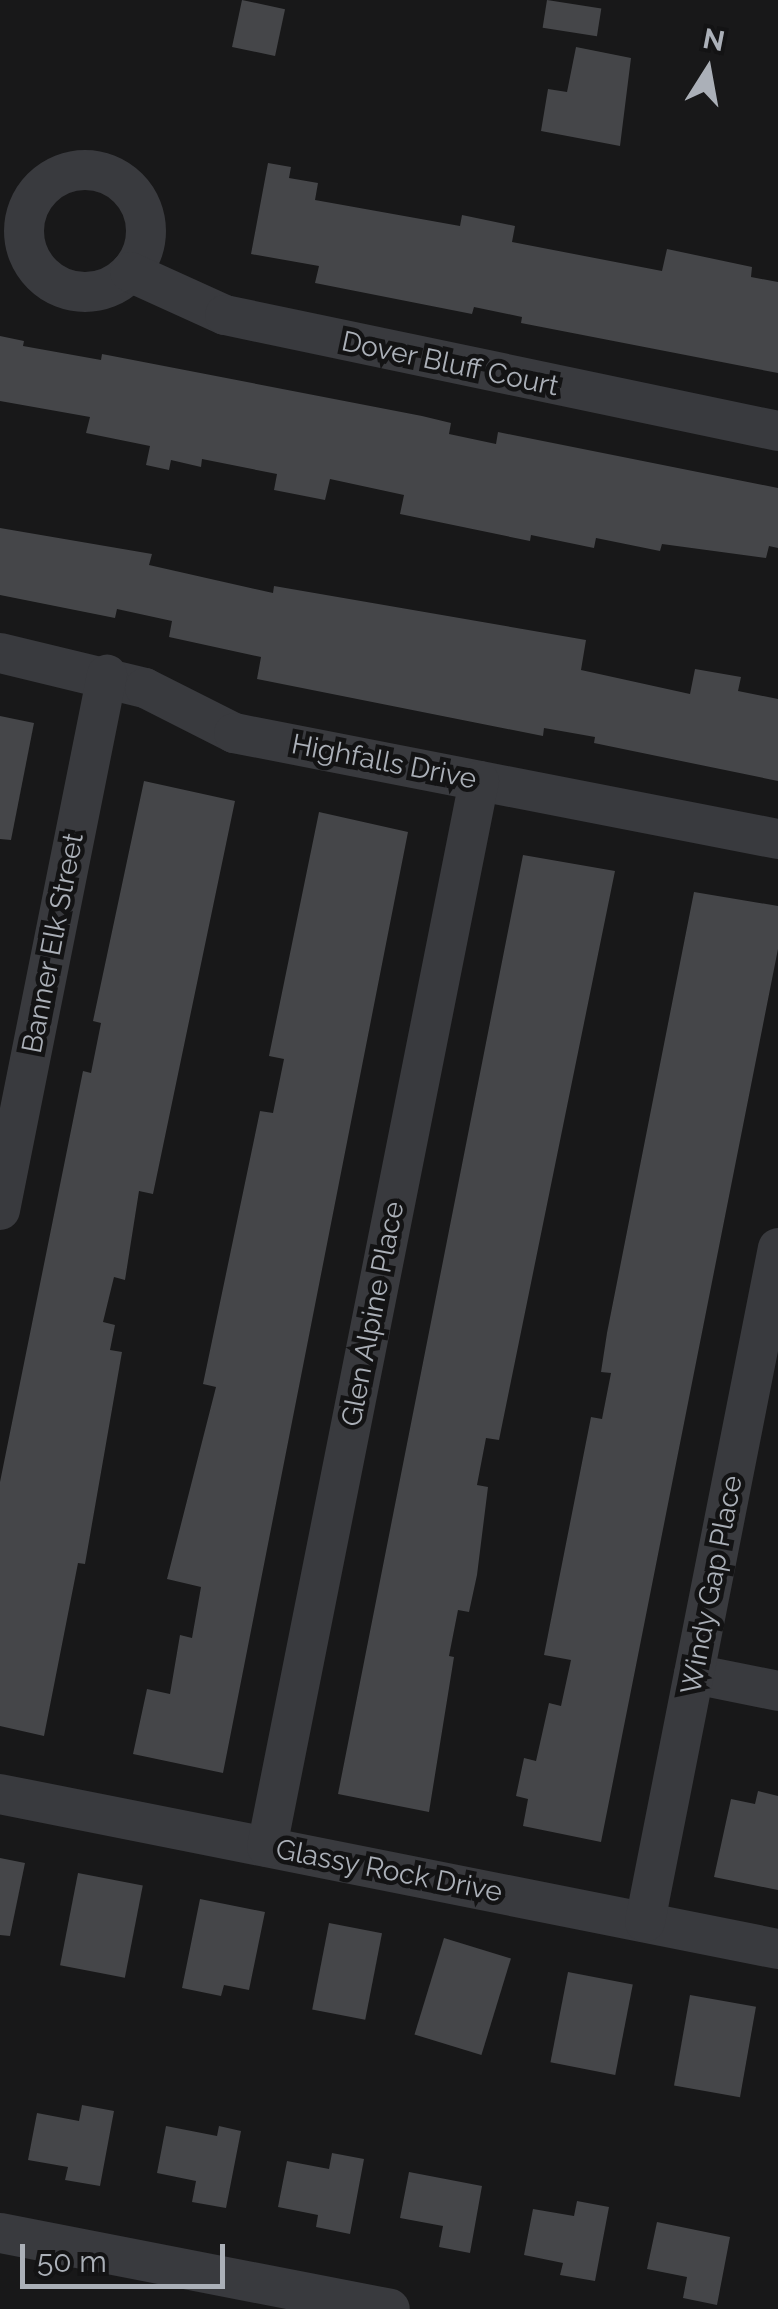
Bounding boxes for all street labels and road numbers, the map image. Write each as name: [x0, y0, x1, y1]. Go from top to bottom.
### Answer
street label: Dover Bluff Court: [338, 324, 562, 404]
street label: Highfalls Drive: [289, 728, 479, 796]
street label: Banner Elk Street: [15, 830, 91, 1056]
street label: Glen Alpine Place: [335, 1198, 411, 1430]
street label: Windy Gap Place: [674, 1472, 750, 1698]
street label: Glassy Rock Drive: [273, 1833, 505, 1909]

